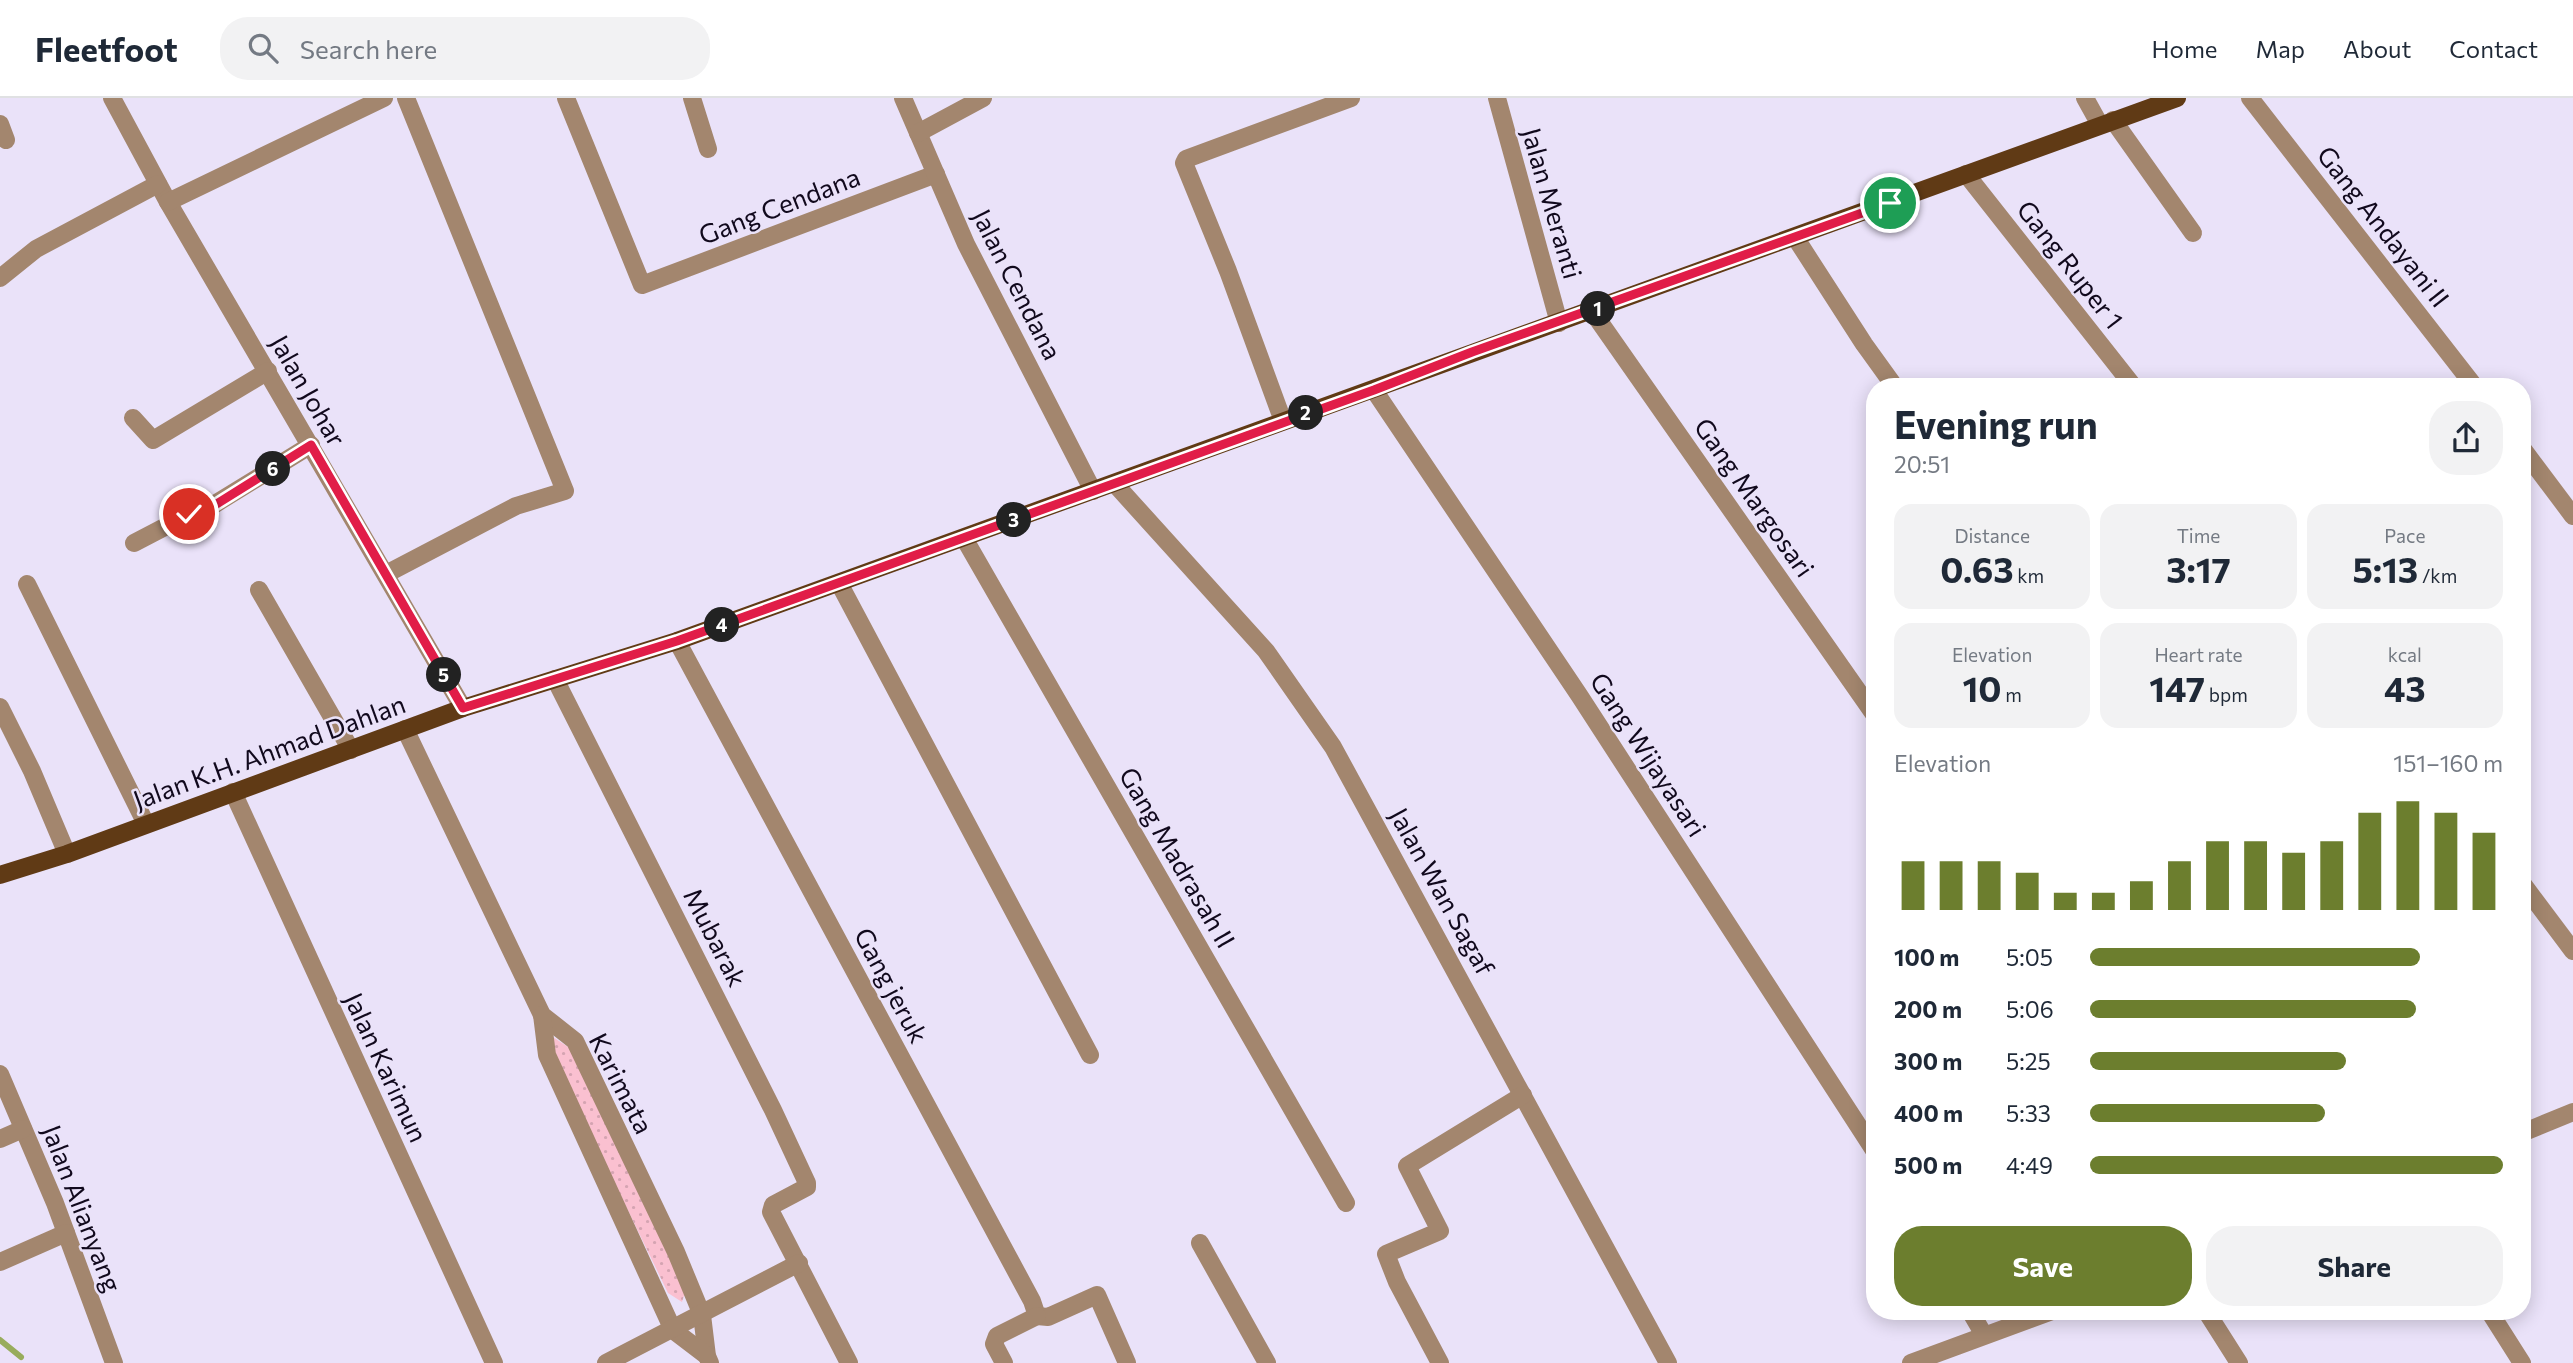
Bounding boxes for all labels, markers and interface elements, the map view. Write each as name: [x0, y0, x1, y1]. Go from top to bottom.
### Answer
search box: [220, 17, 710, 80]
text: Fleetfoot: [35, 28, 178, 69]
icon: search: [244, 29, 282, 67]
text: Search here: [300, 33, 437, 64]
text: Home: [2152, 34, 2218, 63]
text: Map: [2256, 34, 2305, 63]
text: About: [2343, 34, 2411, 63]
text: Contact: [2449, 34, 2538, 63]
street label: Jalan Meranti: [1517, 124, 1589, 282]
street label: Gang Andayani II: [2312, 139, 2456, 313]
street label: Gang Cendana: [694, 160, 864, 250]
pin: [1860, 173, 1920, 233]
icon: arrive: [1871, 184, 1909, 222]
street label: Gang Ruper 1: [2011, 194, 2131, 334]
street label: Jalan Cendana: [967, 204, 1069, 364]
pin: 1: [1580, 292, 1616, 326]
text: 1: [1593, 297, 1602, 320]
street label: Jalan Johar: [265, 329, 353, 451]
pin: 2: [1288, 396, 1324, 430]
text: Evening run: [1894, 400, 2098, 447]
text: 2: [1300, 401, 1311, 424]
button: share: [2429, 401, 2503, 475]
street label: Gang Margosari: [1689, 412, 1821, 582]
text: 20:51: [1894, 450, 1950, 478]
pin: 6: [256, 452, 290, 486]
text: 6: [267, 457, 278, 480]
pin: [159, 484, 219, 544]
icon: check: [170, 495, 208, 533]
pin: 3: [996, 502, 1032, 538]
text: 3: [1008, 508, 1019, 531]
text: Distance: [1954, 524, 2030, 547]
text: Time: [2177, 524, 2220, 547]
text: Pace: [2384, 524, 2425, 547]
text: 0.63: [1940, 547, 2014, 590]
text: 3:17: [2166, 547, 2231, 590]
text: 5:13: [2352, 547, 2418, 590]
text: km: [2014, 564, 2044, 587]
text: /km: [2418, 564, 2457, 587]
pin: 4: [704, 608, 740, 642]
text: 4: [716, 613, 727, 636]
text: Elevation: [1952, 643, 2032, 666]
text: Heart rate: [2154, 643, 2243, 666]
text: kcal: [2388, 643, 2422, 666]
pin: 5: [426, 658, 462, 692]
text: 5: [438, 663, 449, 686]
street label: Gang Wijayasari: [1585, 666, 1713, 842]
text: 10: [1963, 666, 2002, 709]
text: 147: [2149, 666, 2205, 709]
text: 43: [2384, 666, 2426, 709]
text: m: [2002, 683, 2022, 706]
text: bpm: [2205, 683, 2248, 706]
street label: Jalan K.H. Ahmad Dahlan: [129, 687, 409, 815]
text: Elevation: [1894, 749, 1991, 777]
text: 151–160 m: [2393, 749, 2503, 777]
street label: Gang Madrasah II: [1114, 761, 1242, 953]
street label: Jalan Wan Sagaf: [1384, 802, 1502, 981]
street label: Mubarak: [678, 883, 754, 991]
street label: Gang jeruk: [849, 922, 935, 1048]
text: 100 m: [1894, 943, 1959, 971]
text: 5:05: [2006, 943, 2053, 971]
street label: Jalan Karimun: [339, 987, 435, 1147]
text: 200 m: [1894, 995, 1962, 1023]
text: 5:06: [2006, 995, 2054, 1023]
street label: Karimata: [584, 1028, 660, 1138]
text: 300 m: [1894, 1047, 1962, 1075]
text: 5:25: [2006, 1047, 2051, 1075]
text: 400 m: [1894, 1099, 1963, 1127]
text: 5:33: [2006, 1099, 2051, 1127]
street label: Jalan Alianyang: [37, 1120, 129, 1296]
text: 500 m: [1894, 1151, 1962, 1179]
text: 4:49: [2006, 1151, 2053, 1179]
button: Save: [1894, 1226, 2192, 1306]
button: Share: [2206, 1226, 2503, 1306]

